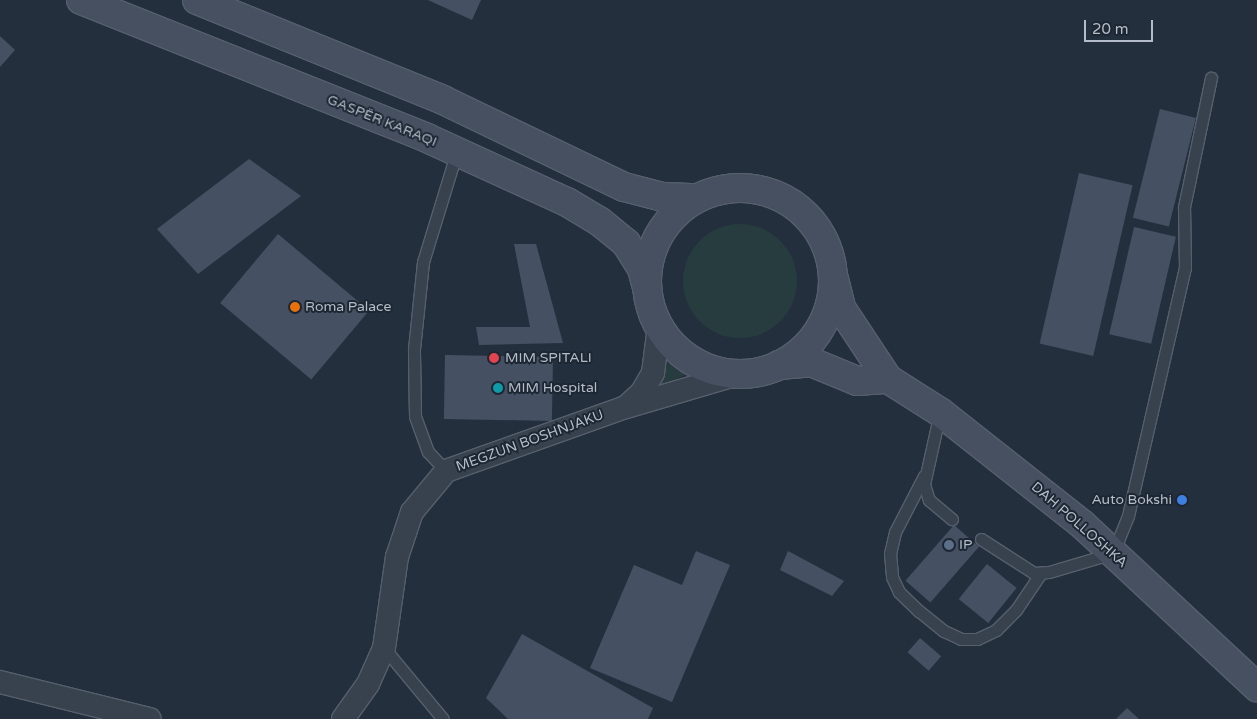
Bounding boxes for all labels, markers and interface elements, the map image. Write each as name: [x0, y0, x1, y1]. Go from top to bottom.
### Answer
scale bar: [1087, 10, 1156, 42]
text: 20 m: [1092, 20, 1129, 38]
street label: GASPËR KARAQI: [325, 91, 439, 151]
place label: Roma Palace: [305, 299, 391, 315]
marker: Roma Palace: [289, 301, 301, 313]
place label: MIM SPITALI: [505, 350, 592, 366]
marker: MIM SPITALI: [487, 351, 501, 365]
place label: MIM Hospital: [508, 380, 597, 396]
marker: MIM Hospital: [492, 382, 504, 394]
street label: MEGZUN BOSHNJAKU: [454, 406, 606, 476]
street label: DAH POLLOSHKA: [1027, 479, 1131, 571]
place label: Auto Bokshi: [1091, 492, 1172, 508]
marker: Auto Bokshi: [1176, 494, 1188, 506]
place label: IP: [959, 537, 972, 553]
marker: IP: [943, 539, 955, 551]

